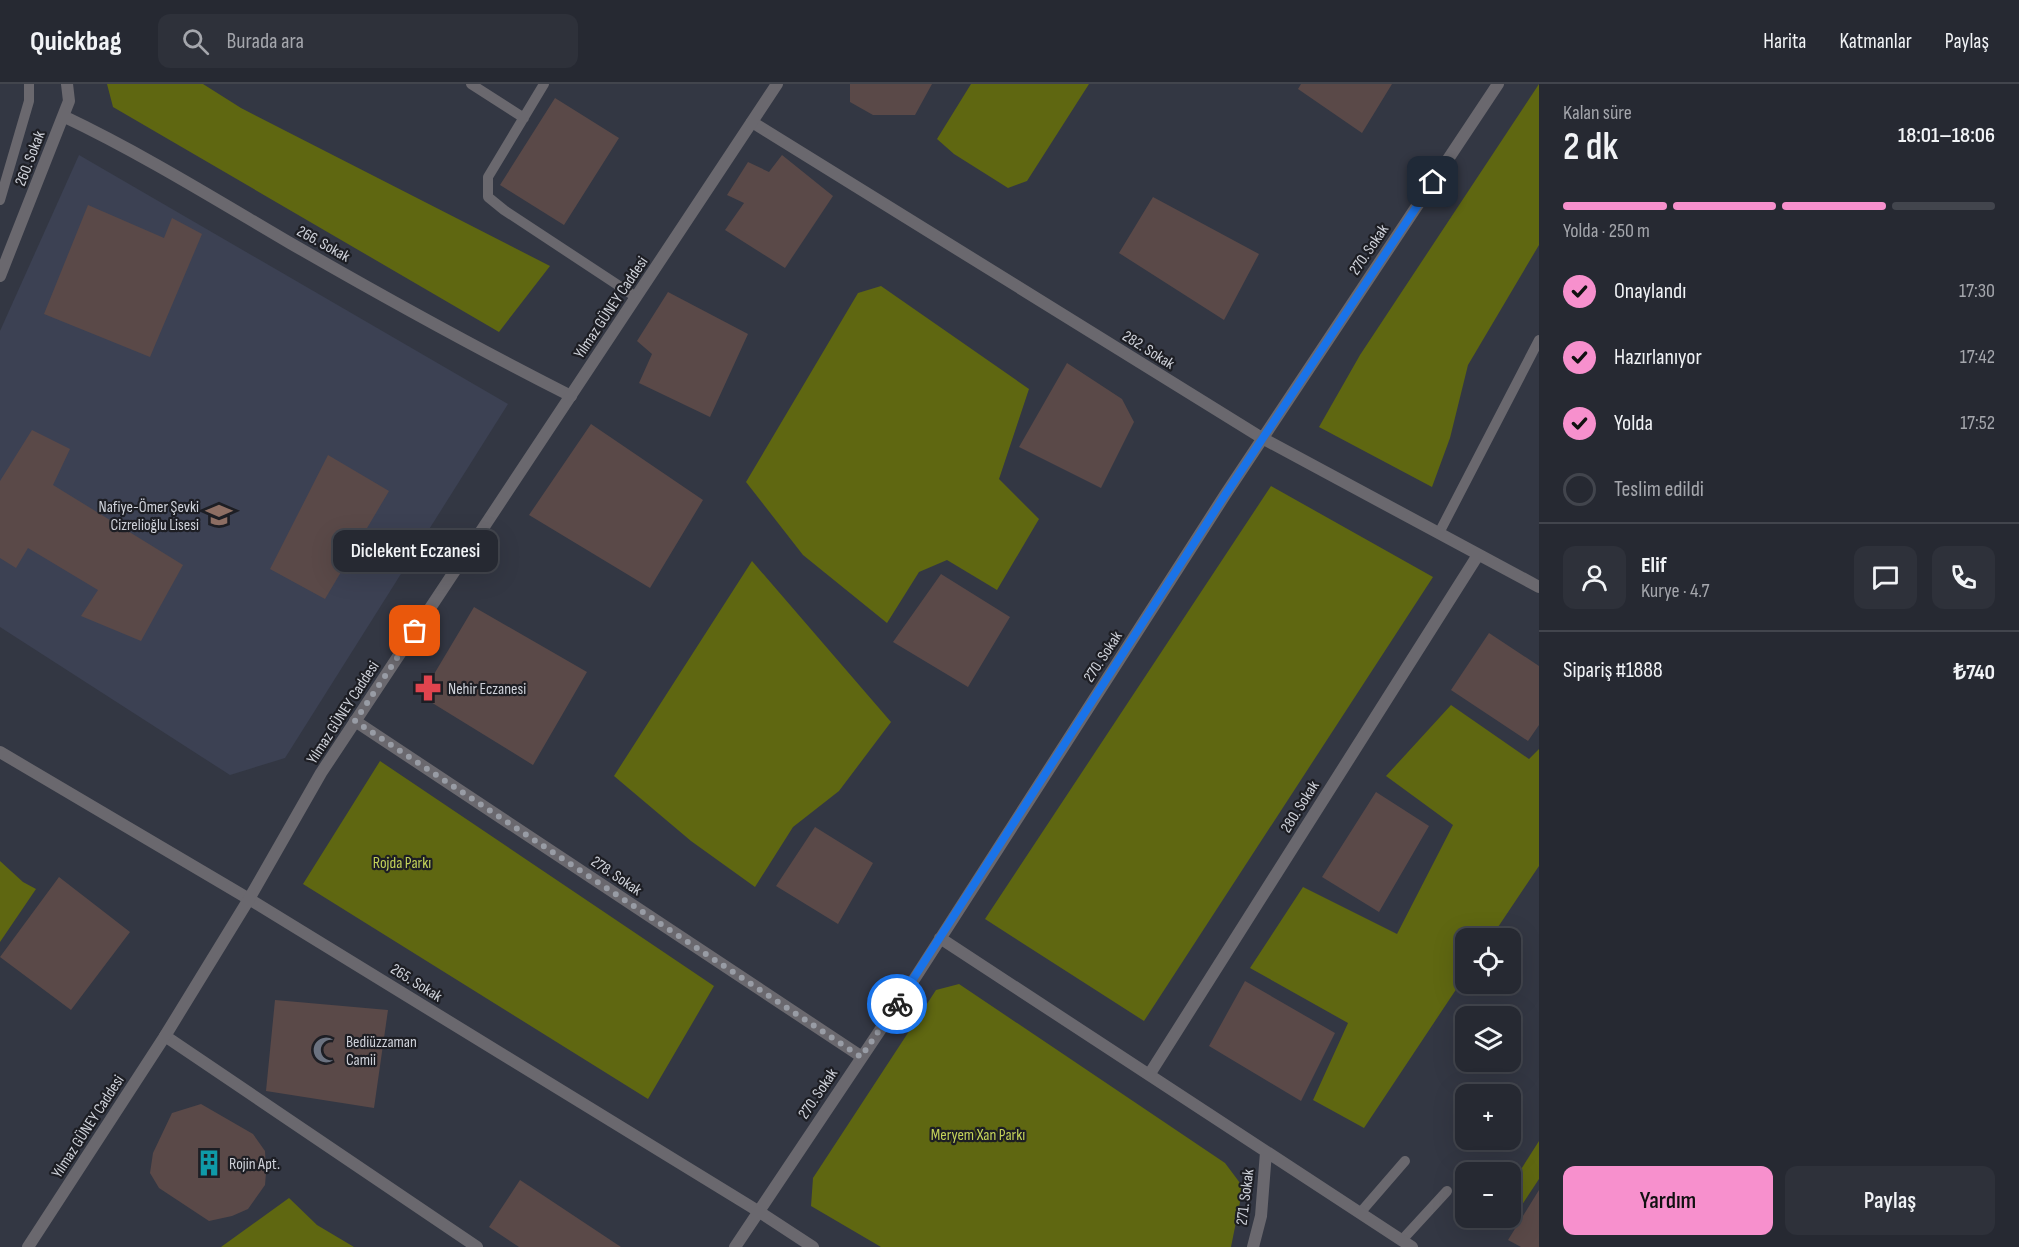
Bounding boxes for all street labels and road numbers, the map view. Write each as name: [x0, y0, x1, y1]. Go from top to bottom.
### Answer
street label: 260. Sokak: [11, 128, 50, 189]
street label: 270. Sokak: [1345, 221, 1393, 279]
street label: 266. Sokak: [293, 222, 353, 267]
street label: Yılmaz GÜNEY Caddesi: [570, 253, 652, 362]
street label: 282. Sokak: [1119, 327, 1178, 374]
street label: 270. Sokak: [1080, 628, 1127, 686]
street label: Yılmaz GÜNEY Caddesi: [303, 658, 384, 768]
street label: 280. Sokak: [1277, 777, 1324, 836]
street label: 278. Sokak: [587, 852, 645, 900]
street label: 265. Sokak: [387, 960, 446, 1007]
street label: 270. Sokak: [794, 1065, 842, 1123]
street label: Yılmaz GÜNEY Caddesi: [48, 1072, 129, 1182]
street label: 271. Sokak: [1233, 1168, 1258, 1226]

